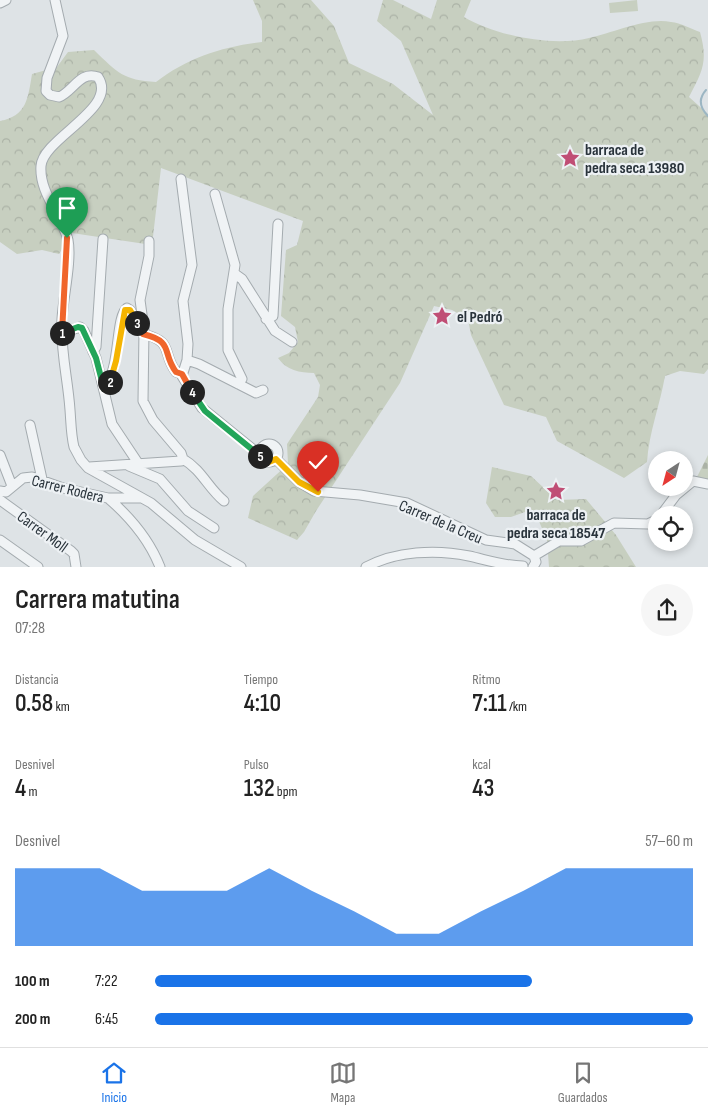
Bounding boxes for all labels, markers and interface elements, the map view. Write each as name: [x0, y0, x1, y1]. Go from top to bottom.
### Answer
place label: barraca de pedra seca 13980: [585, 141, 684, 178]
place icon: barraca de pedra seca 13980: [559, 147, 581, 169]
pin: [46, 187, 88, 238]
icon: arrive: [53, 194, 81, 222]
place icon: el Pedró: [431, 305, 453, 327]
place label: el Pedró: [457, 308, 502, 327]
pin: 3: [124, 310, 150, 336]
text: 3: [134, 315, 141, 332]
pin: 1: [50, 320, 74, 346]
text: 1: [60, 325, 65, 342]
pin: 2: [98, 370, 122, 394]
text: 2: [107, 374, 114, 391]
pin: 4: [180, 380, 204, 404]
text: 4: [189, 384, 196, 401]
pin: [297, 441, 339, 492]
pin: 5: [248, 444, 272, 468]
text: 5: [257, 448, 264, 465]
icon: check: [304, 448, 332, 476]
north arrow: [648, 451, 692, 496]
map controls: [648, 451, 693, 551]
street label: Carrer Rodera: [30, 471, 106, 508]
place icon: barraca de pedra seca 18547: [545, 480, 567, 502]
street label: Carrer de la Creu: [396, 496, 485, 548]
place label: barraca de pedra seca 18547: [507, 506, 605, 543]
button: locate: [648, 506, 693, 551]
street label: Carrer Moll: [13, 507, 71, 557]
text: Carrera matutina: [15, 583, 180, 616]
button: share: [641, 584, 693, 636]
text: 07:28: [15, 619, 45, 638]
text: Distancia: [15, 671, 59, 688]
text: Tiempo: [244, 671, 278, 688]
text: Ritmo: [472, 671, 500, 688]
text: 0.58: [15, 688, 53, 719]
text: 4:10: [244, 688, 281, 719]
text: 7:11: [472, 688, 507, 719]
text: km: [53, 698, 70, 715]
text: /km: [507, 698, 527, 715]
text: Desnivel: [15, 756, 55, 773]
text: Pulso: [244, 756, 269, 773]
text: kcal: [472, 756, 491, 773]
text: 4: [15, 773, 26, 804]
text: 132: [244, 773, 275, 804]
text: 43: [472, 773, 494, 804]
text: m: [26, 783, 37, 800]
text: bpm: [275, 783, 297, 800]
text: Desnivel: [15, 832, 60, 851]
text: 57–60 m: [645, 832, 693, 851]
text: 100 m: [15, 972, 50, 991]
text: 7:22: [95, 972, 118, 991]
text: 200 m: [15, 1010, 50, 1029]
text: 6:45: [95, 1010, 118, 1029]
tab: Inicio: [100, 1059, 128, 1106]
tab: Mapa: [329, 1059, 357, 1106]
tab: Guardados: [558, 1059, 608, 1106]

